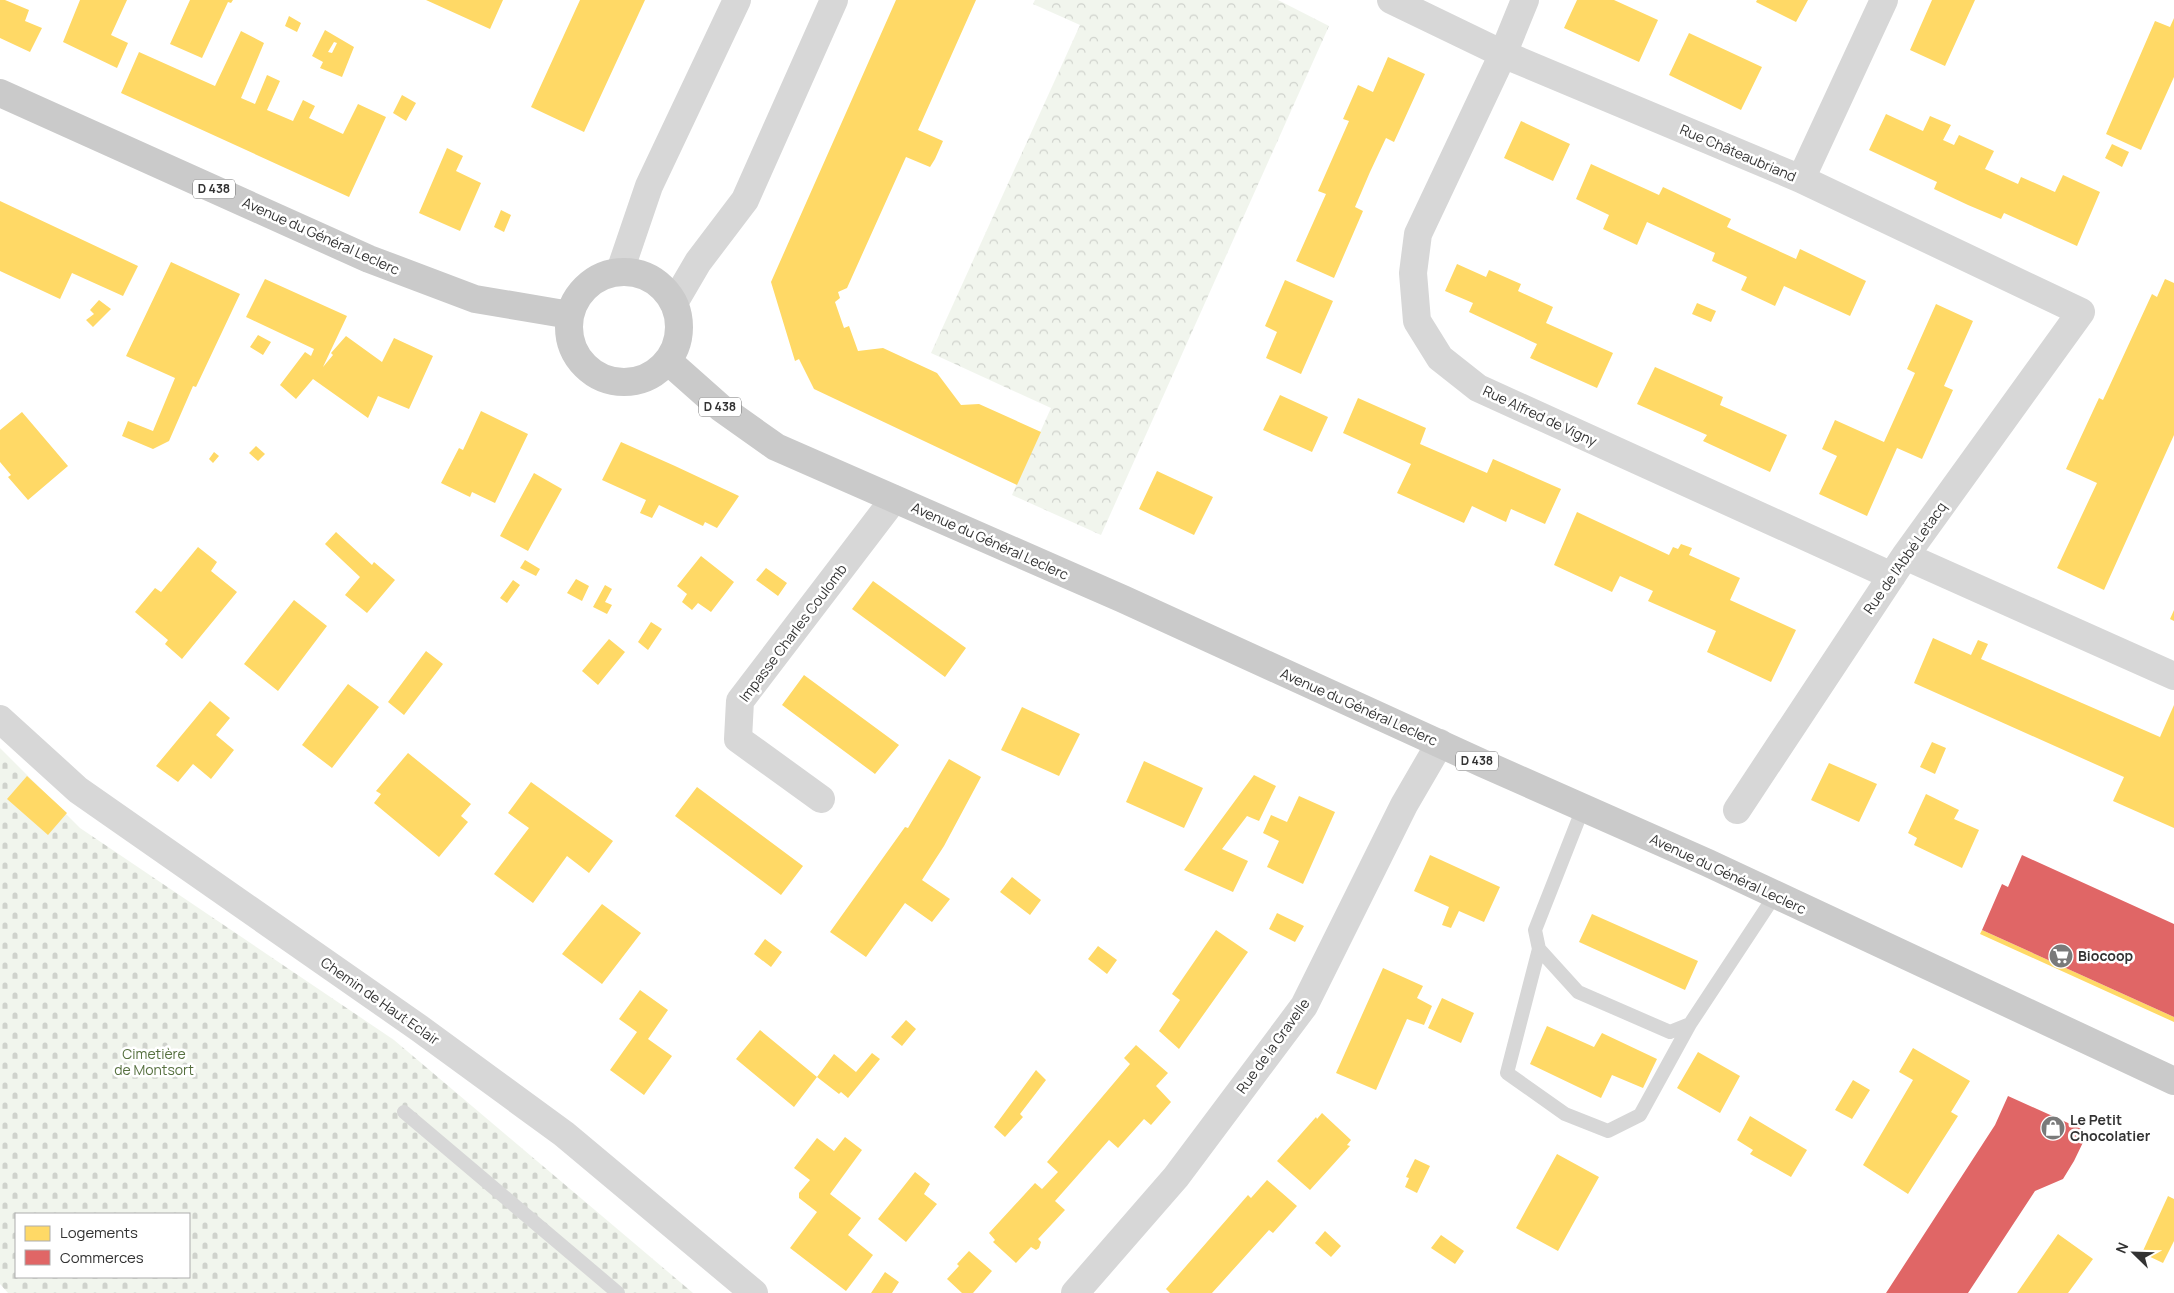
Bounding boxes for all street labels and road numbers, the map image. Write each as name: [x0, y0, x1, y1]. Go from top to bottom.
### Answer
street label: Rue Châteaubriand: [1677, 119, 1799, 186]
road number: D 438: [193, 180, 235, 198]
street label: Avenue du Général Leclerc: [240, 192, 403, 279]
street label: Rue Alfred de Vigny: [1480, 381, 1601, 451]
road number: D 438: [699, 398, 741, 417]
street label: Avenue du Général Leclerc: [909, 497, 1072, 584]
street label: Rue de l'Abbé Letacq: [1859, 498, 1950, 618]
street label: Impasse Charles Coulomb: [734, 560, 851, 705]
street label: Avenue du Général Leclerc: [1278, 663, 1441, 750]
road number: D 438: [1456, 751, 1498, 770]
street label: Avenue du Général Leclerc: [1647, 829, 1810, 918]
street label: Chemin de Haut Eclair: [317, 952, 443, 1049]
street label: Rue de la Gravelle: [1232, 994, 1314, 1097]

